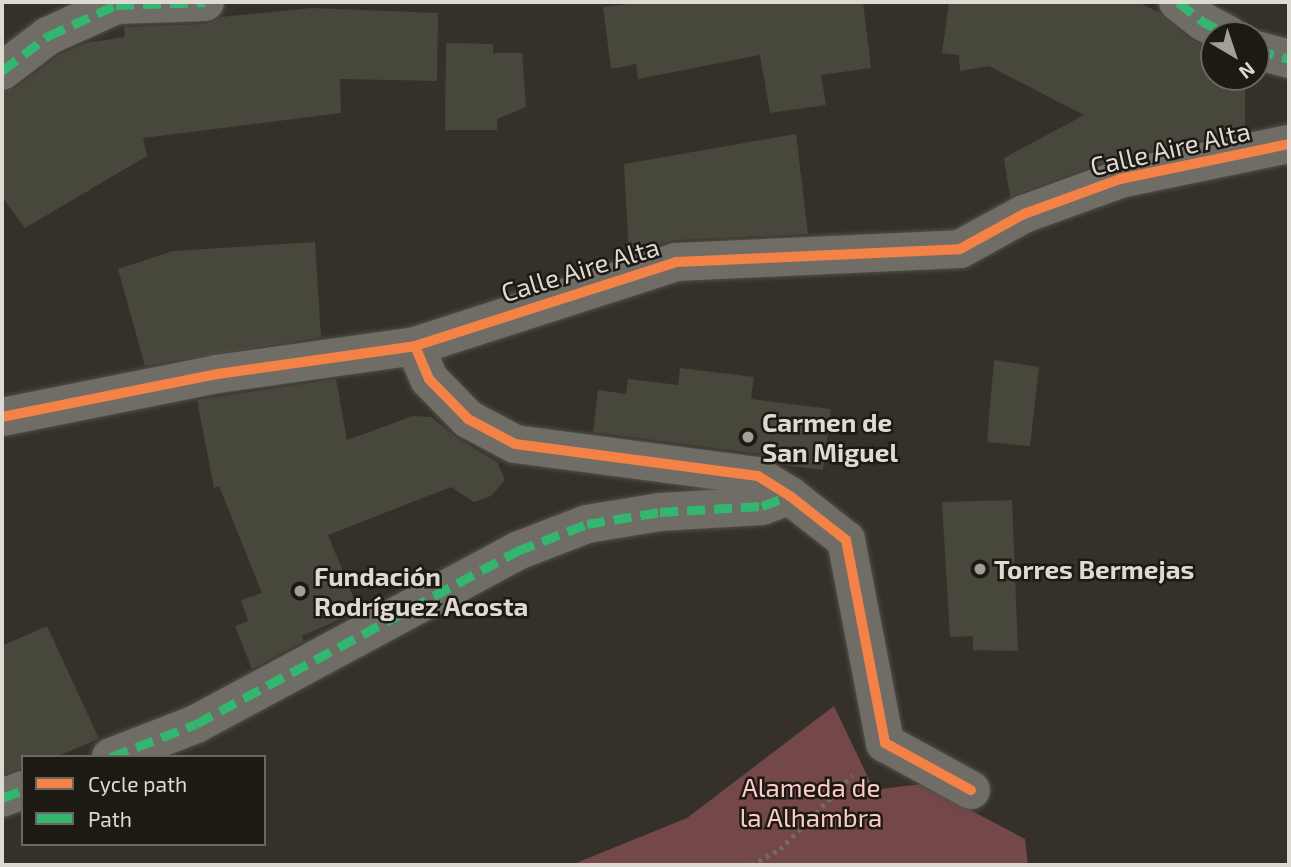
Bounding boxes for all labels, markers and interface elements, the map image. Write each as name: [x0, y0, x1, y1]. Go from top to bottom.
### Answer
north arrow: [1200, 21, 1270, 91]
text: N: [1235, 58, 1260, 84]
street label: Calle Aire Alta: [1086, 114, 1254, 182]
street label: Calle Aire Alta: [497, 230, 663, 308]
place label: Carmen de San Miguel: [762, 406, 898, 467]
marker: Carmen de San Miguel: [740, 429, 756, 445]
place label: Torres Bermejas: [994, 553, 1194, 585]
place label: Fundación Rodríguez Acosta: [314, 560, 529, 622]
marker: Torres Bermejas: [972, 561, 988, 577]
marker: Fundación Rodríguez Acosta: [292, 583, 308, 599]
legend: [21, 755, 266, 846]
text: Cycle path: [88, 771, 187, 796]
park label: Alameda de la Alhambra: [739, 771, 883, 832]
text: Path: [88, 806, 132, 831]

